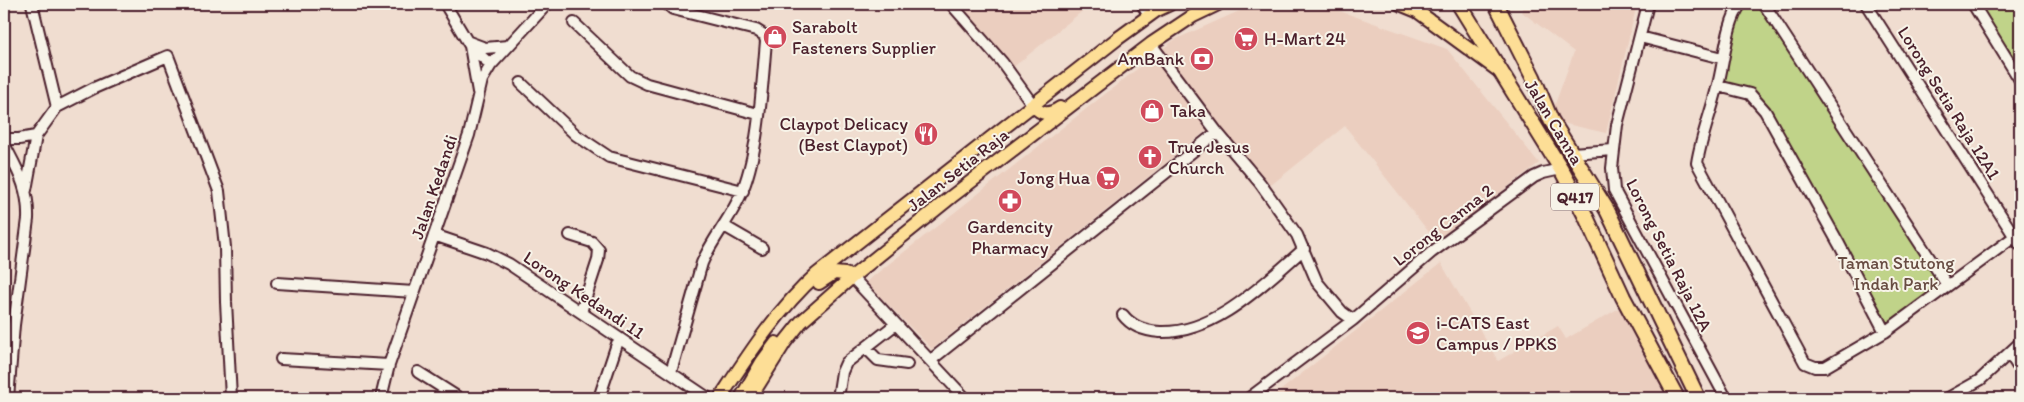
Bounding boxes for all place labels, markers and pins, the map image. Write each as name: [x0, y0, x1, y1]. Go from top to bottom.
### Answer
place label: Sarabolt Fasteners Supplier: [792, 16, 937, 59]
shop icon: Sarabolt Fasteners Supplier: [762, 24, 788, 50]
supermarket icon: H-Mart 24: [1233, 26, 1259, 52]
place label: H-Mart 24: [1264, 28, 1346, 50]
bank icon: AmBank: [1189, 46, 1215, 72]
place label: AmBank: [1117, 48, 1185, 70]
shop icon: Taka: [1139, 98, 1165, 124]
place label: Taka: [1170, 100, 1206, 122]
place label: Claypot Delicacy (Best Claypot): [780, 113, 909, 156]
restaurant icon: Claypot Delicacy (Best Claypot): [913, 121, 939, 147]
place label: True Jesus Church: [1168, 136, 1250, 179]
church icon: True Jesus Church: [1137, 144, 1163, 170]
supermarket icon: Jong Hua: [1095, 165, 1121, 191]
place label: Jong Hua: [1017, 167, 1091, 189]
pharmacy icon: Gardencity Pharmacy: [997, 188, 1023, 214]
place label: Gardencity Pharmacy: [967, 216, 1053, 259]
place label: i-CATS East Campus / PPKS: [1436, 312, 1557, 355]
school or university icon: i-CATS East Campus / PPKS: [1405, 320, 1431, 346]

